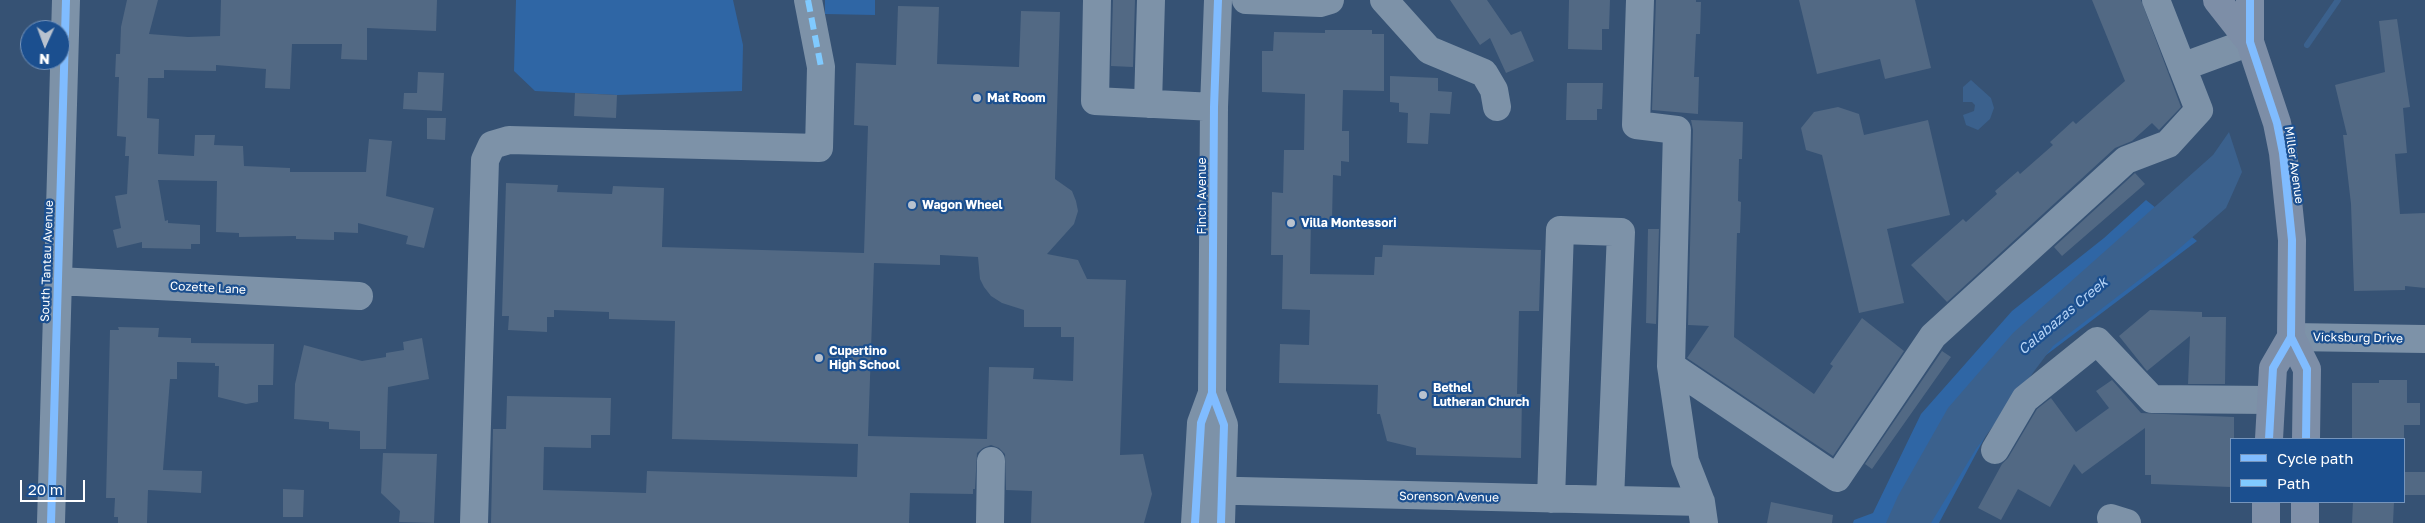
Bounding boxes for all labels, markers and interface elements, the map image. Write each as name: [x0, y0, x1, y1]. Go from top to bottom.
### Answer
north arrow: [20, 20, 70, 70]
text: N: [39, 51, 50, 68]
place label: Mat Room: [987, 91, 1045, 105]
marker: Mat Room: [971, 92, 983, 104]
street label: Miller Avenue: [2281, 125, 2307, 205]
street label: Finch Avenue: [1195, 157, 1209, 235]
place label: Wagon Wheel: [922, 198, 1003, 212]
marker: Wagon Wheel: [906, 199, 918, 211]
street label: South Tantau Avenue: [38, 200, 56, 322]
place label: Villa Montessori: [1301, 216, 1396, 230]
marker: Villa Montessori: [1285, 217, 1297, 229]
water label: Calabazas Creek: [2015, 274, 2111, 358]
street label: Cozette Lane: [170, 279, 246, 297]
street label: Vicksburg Drive: [2313, 330, 2403, 346]
place label: Cupertino High School: [829, 344, 900, 372]
marker: Cupertino High School: [813, 352, 825, 364]
place label: Bethel Lutheran Church: [1433, 381, 1529, 409]
marker: Bethel Lutheran Church: [1417, 389, 1429, 401]
legend: [2230, 438, 2405, 503]
text: Cycle path: [2277, 449, 2353, 467]
scale bar: [22, 470, 88, 502]
text: Path: [2277, 474, 2310, 492]
text: 20 m: [28, 480, 63, 498]
street label: Sorenson Avenue: [1399, 489, 1499, 505]

